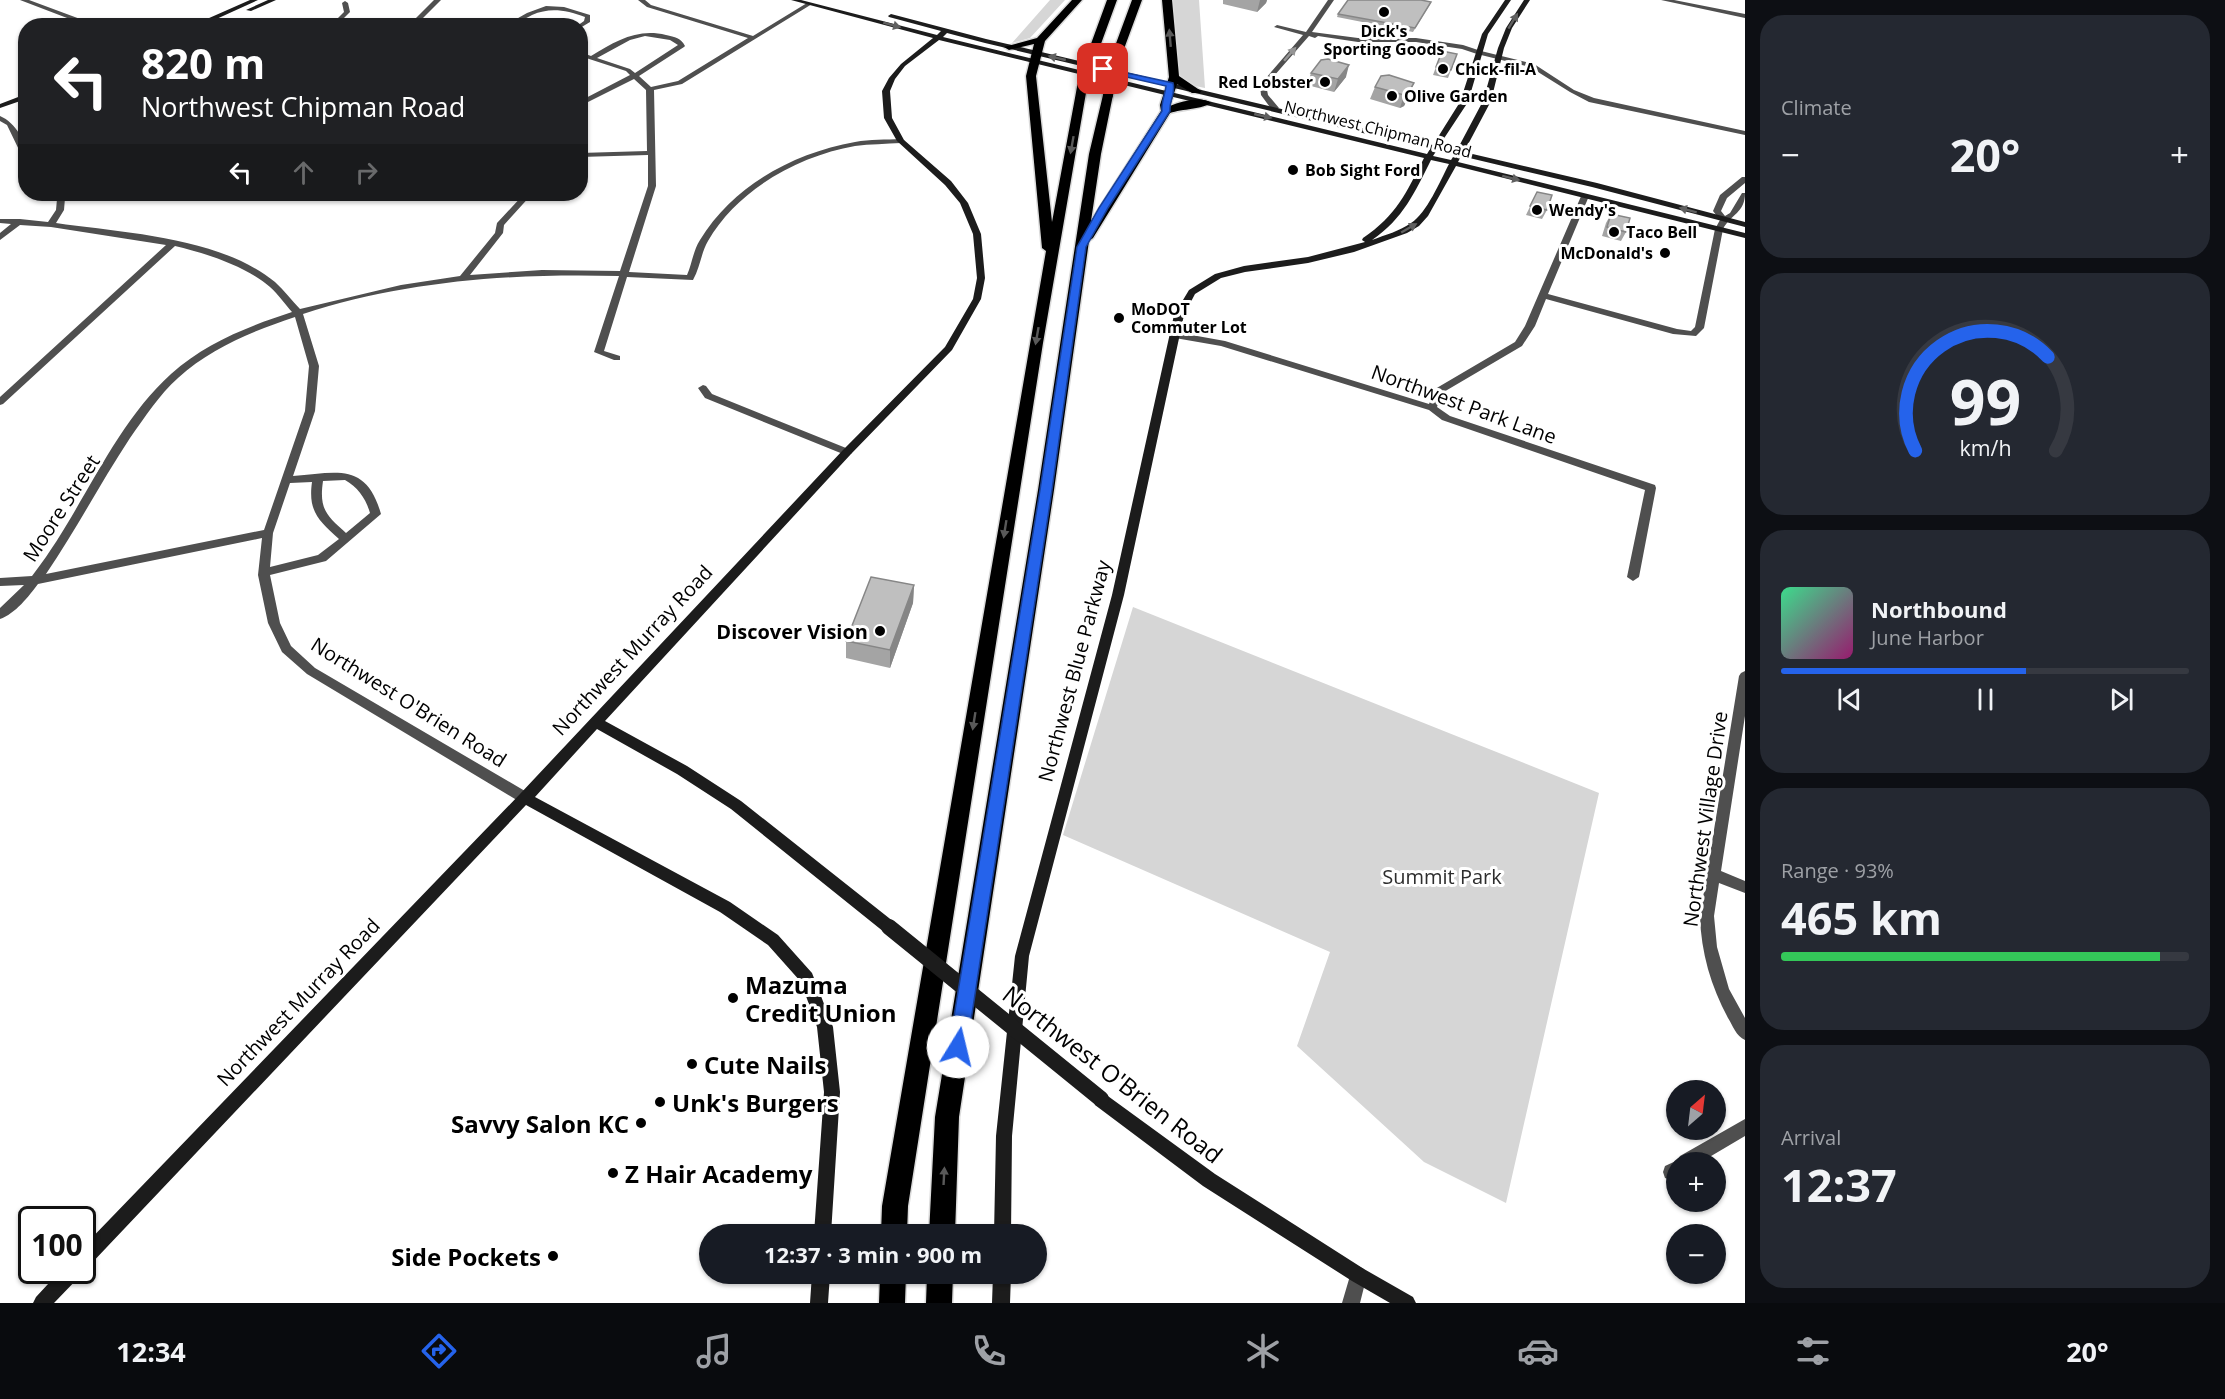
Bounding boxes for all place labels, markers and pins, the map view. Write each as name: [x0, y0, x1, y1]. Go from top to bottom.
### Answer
marker: Dick's Sporting Goods: [1377, 5, 1391, 19]
place label: Dick's Sporting Goods: [1323, 20, 1445, 60]
pin: [1077, 43, 1128, 94]
place label: Chick-fil-A: [1455, 58, 1537, 80]
marker: Chick-fil-A: [1436, 62, 1450, 76]
place label: Red Lobster: [1218, 71, 1313, 93]
marker: Red Lobster: [1318, 75, 1332, 89]
place label: Olive Garden: [1404, 85, 1508, 107]
marker: Olive Garden: [1385, 89, 1399, 103]
place label: Bob Sight Ford: [1305, 159, 1420, 181]
marker: Bob Sight Ford: [1286, 163, 1300, 177]
place label: Wendy's: [1549, 199, 1616, 221]
marker: Wendy's: [1530, 203, 1544, 217]
place label: Taco Bell: [1626, 221, 1697, 243]
marker: Taco Bell: [1607, 225, 1621, 239]
place label: McDonald's: [1561, 242, 1653, 264]
marker: McDonald's: [1658, 246, 1672, 260]
place label: MoDOT Commuter Lot: [1131, 298, 1247, 338]
marker: MoDOT Commuter Lot: [1112, 311, 1126, 325]
place label: Discover Vision: [716, 618, 868, 645]
marker: Discover Vision: [873, 624, 887, 638]
place label: Mazuma Credit Union: [745, 968, 896, 1029]
marker: Mazuma Credit Union: [726, 991, 740, 1005]
place label: Cute Nails: [704, 1048, 827, 1081]
marker: Cute Nails: [685, 1057, 699, 1071]
place label: Unk's Burgers: [672, 1086, 839, 1119]
marker: Unk's Burgers: [653, 1095, 667, 1109]
place label: Savvy Salon KC: [451, 1107, 629, 1140]
marker: Savvy Salon KC: [634, 1116, 648, 1130]
place label: Z Hair Academy: [625, 1157, 813, 1190]
marker: Z Hair Academy: [606, 1166, 620, 1180]
place label: Side Pockets: [391, 1240, 541, 1273]
marker: Side Pockets: [546, 1249, 560, 1263]

